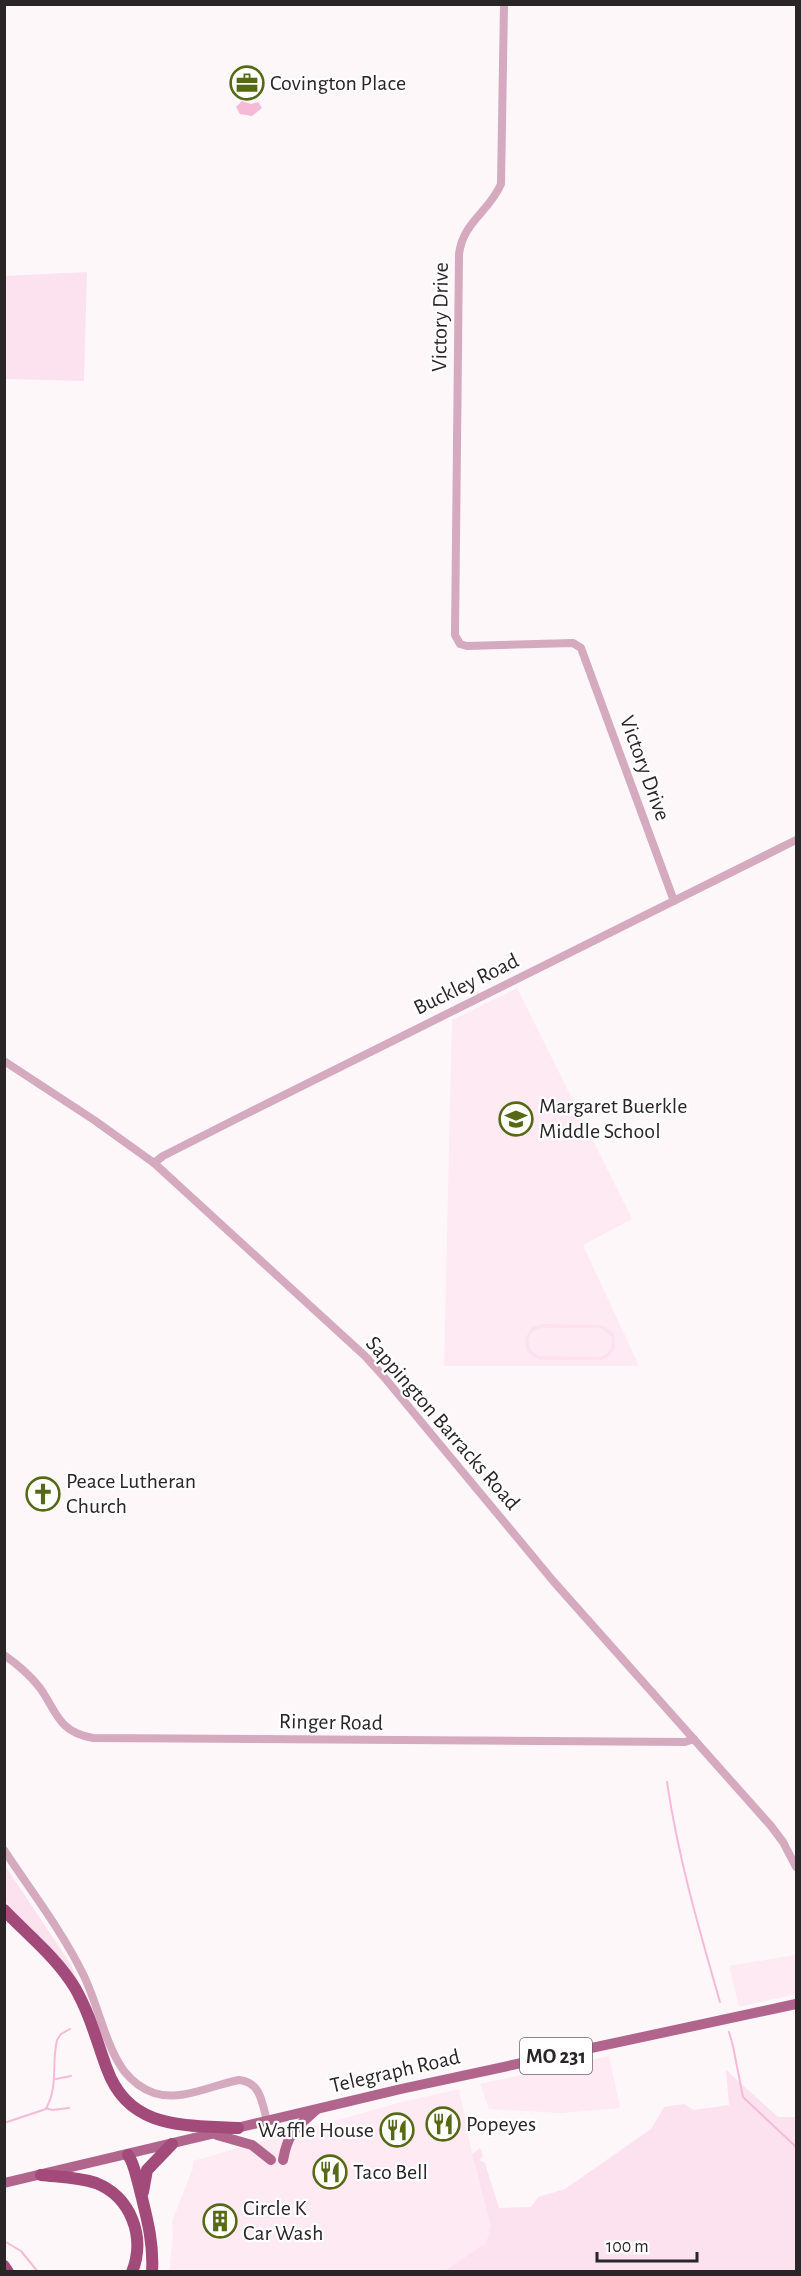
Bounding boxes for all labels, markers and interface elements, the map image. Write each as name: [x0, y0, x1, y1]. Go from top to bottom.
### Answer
office icon: Covington Place: [229, 65, 265, 101]
place label: Covington Place: [270, 72, 406, 94]
street label: Victory Drive: [428, 262, 452, 372]
street label: Victory Drive: [616, 713, 674, 823]
street label: Buckley Road: [410, 949, 522, 1019]
place label: Margaret Buerkle Middle School: [539, 1095, 687, 1142]
school or university icon: Margaret Buerkle Middle School: [498, 1101, 534, 1137]
street label: Sappington Barracks Road: [362, 1332, 524, 1514]
place label: Peace Lutheran Church: [66, 1470, 196, 1517]
church icon: Peace Lutheran Church: [25, 1476, 61, 1512]
street label: Ringer Road: [279, 1710, 383, 1734]
road number: MO 231: [520, 2038, 592, 2074]
street label: Telegraph Road: [328, 2045, 462, 2097]
restaurant icon: Popeyes: [425, 2106, 461, 2142]
restaurant icon: Waffle House: [379, 2112, 415, 2148]
place label: Popeyes: [466, 2113, 536, 2135]
place label: Waffle House: [258, 2119, 374, 2141]
restaurant icon: Taco Bell: [312, 2154, 348, 2190]
place label: Taco Bell: [353, 2161, 428, 2183]
place label: Circle K Car Wash: [243, 2197, 323, 2244]
building icon: Circle K Car Wash: [202, 2203, 238, 2239]
scale bar: [597, 2225, 698, 2263]
text: 100 m: [606, 2238, 649, 2256]

